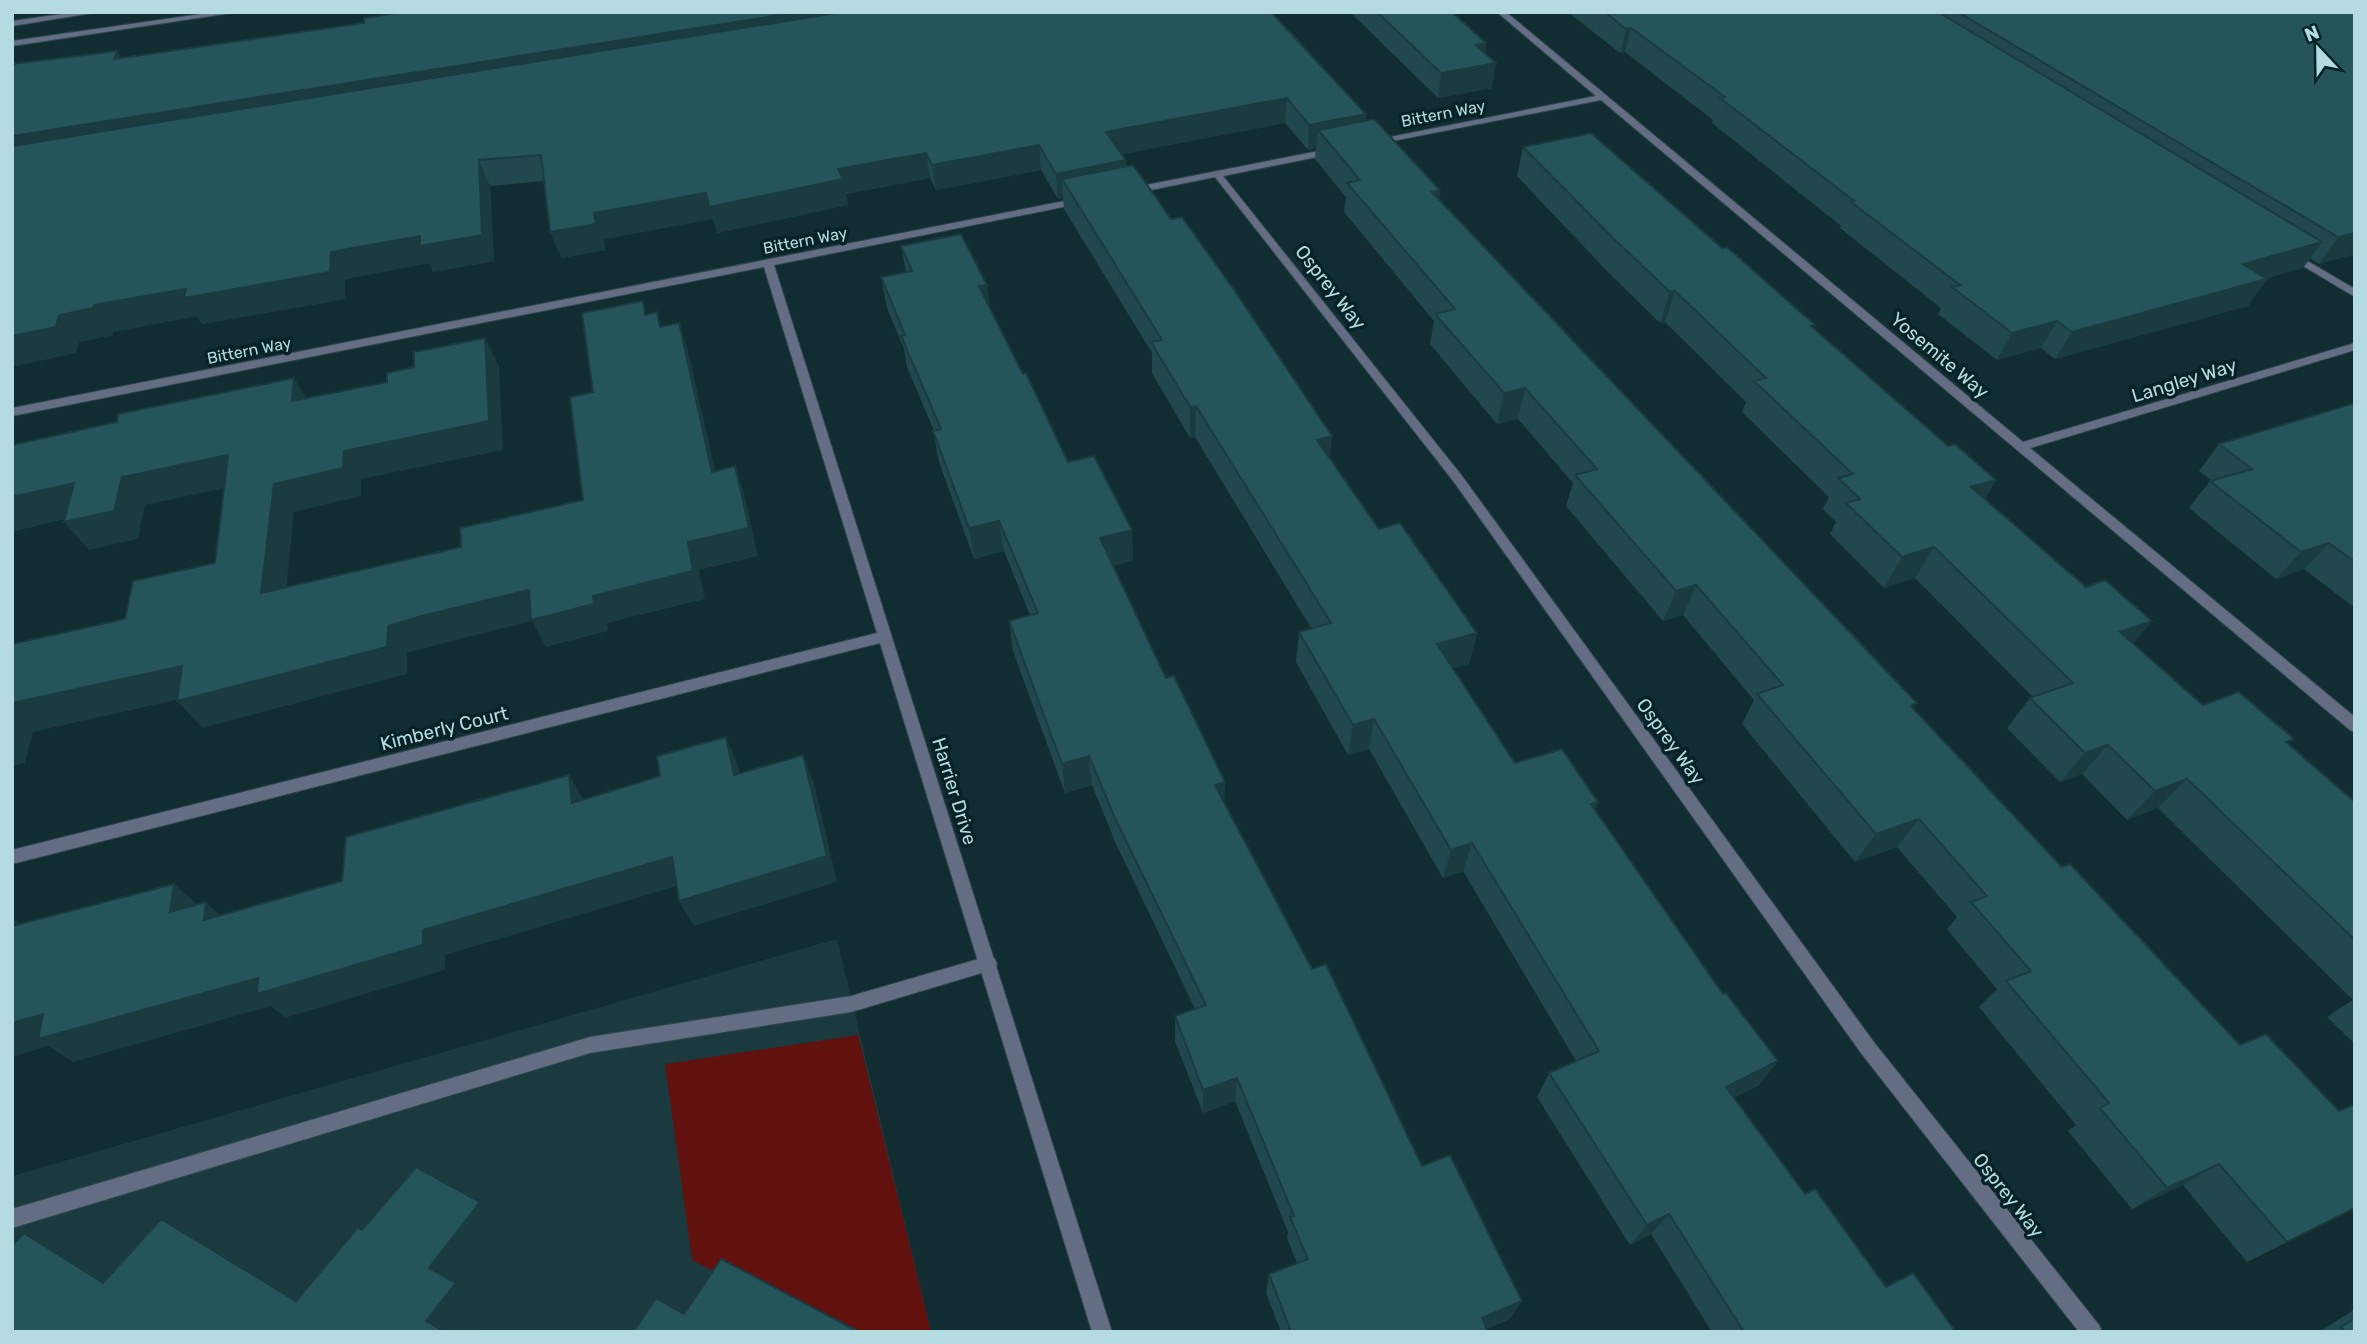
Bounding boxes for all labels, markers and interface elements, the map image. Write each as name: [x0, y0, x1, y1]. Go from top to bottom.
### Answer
north arrow: [2283, 14, 2353, 84]
text: N: [2301, 20, 2322, 47]
street label: Bittern Way: [1399, 96, 1487, 131]
street label: Bittern Way: [761, 223, 849, 258]
street label: Osprey Way: [1290, 240, 1371, 334]
street label: Yosemite Way: [1886, 308, 1994, 403]
street label: Bittern Way: [205, 333, 293, 368]
street label: Langley Way: [2129, 354, 2240, 407]
street label: Osprey Way: [1632, 694, 1710, 789]
street label: Kimberly Court: [378, 701, 511, 755]
street label: Harrier Drive: [927, 735, 982, 848]
street label: Osprey Way: [1968, 1148, 2049, 1242]

